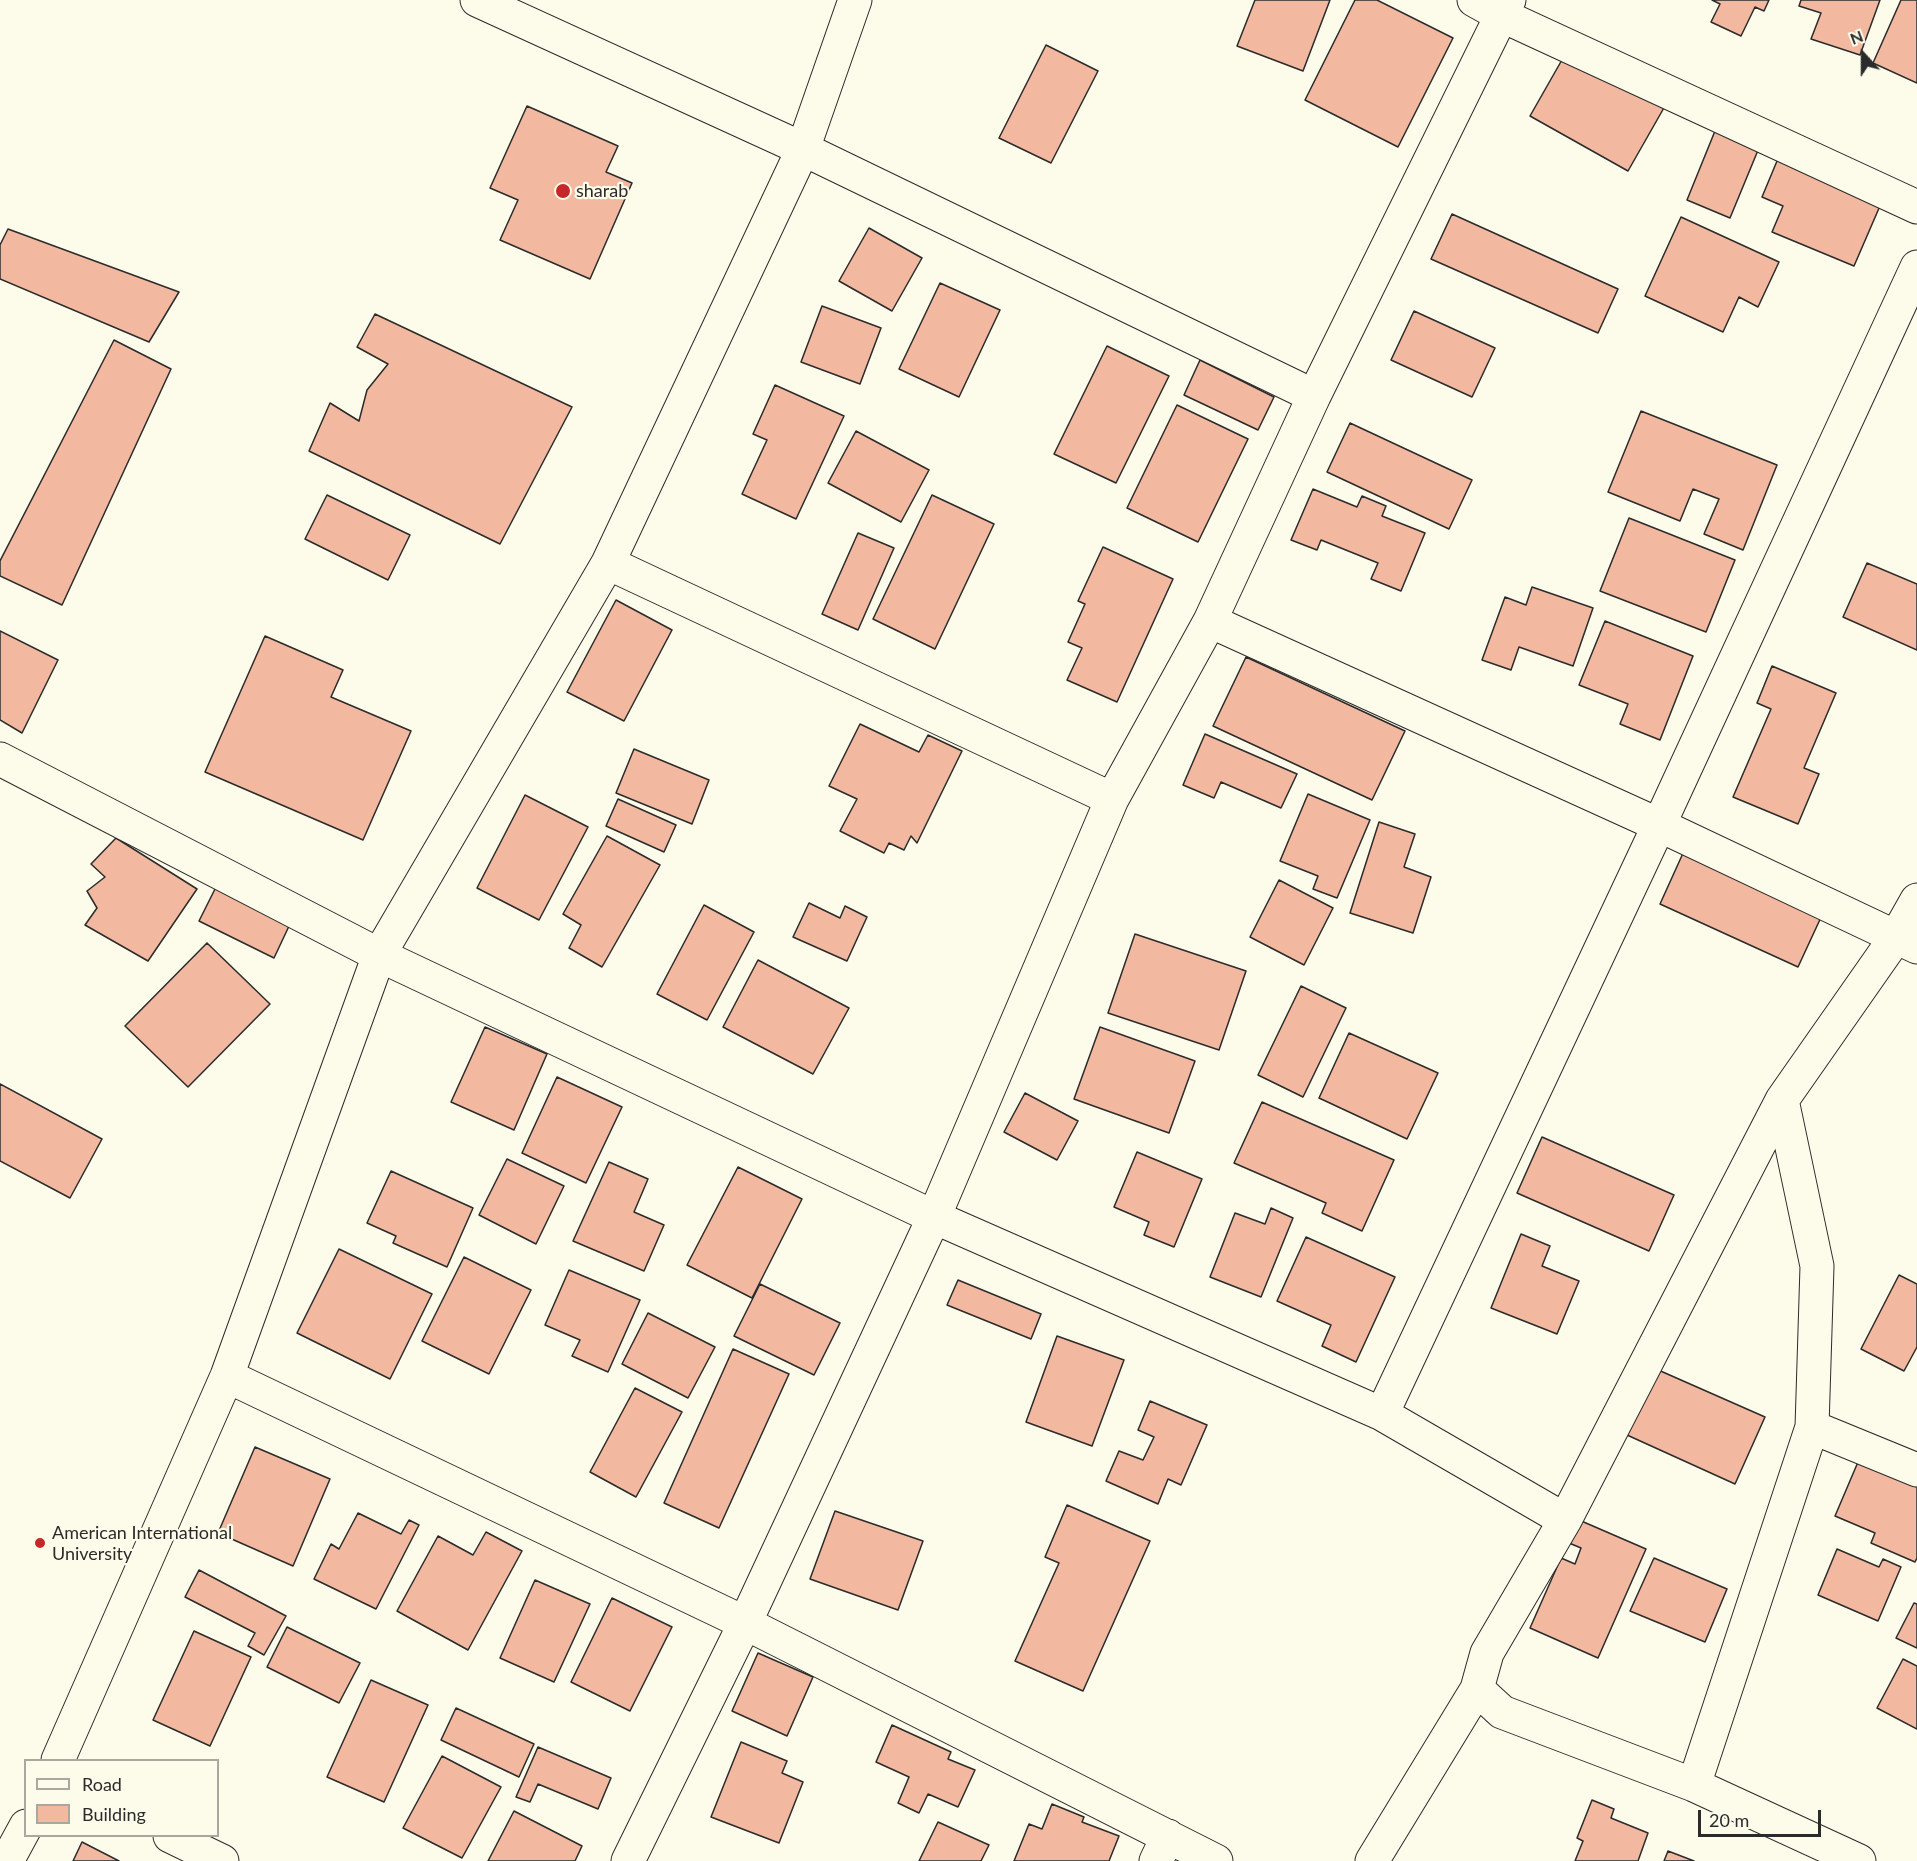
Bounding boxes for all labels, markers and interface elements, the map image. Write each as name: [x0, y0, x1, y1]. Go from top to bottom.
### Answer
north arrow: [1833, 24, 1893, 84]
text: N: [1847, 26, 1866, 48]
place label: sharab: [576, 180, 628, 202]
marker: sharab: [554, 182, 572, 200]
place label: American International University: [52, 1522, 232, 1564]
marker: American International University: [33, 1536, 47, 1550]
legend: [24, 1759, 219, 1837]
text: Road: [82, 1773, 122, 1795]
scale bar: [1701, 1798, 1824, 1836]
text: Building: [82, 1803, 146, 1825]
text: 20 m: [1709, 1809, 1749, 1831]

